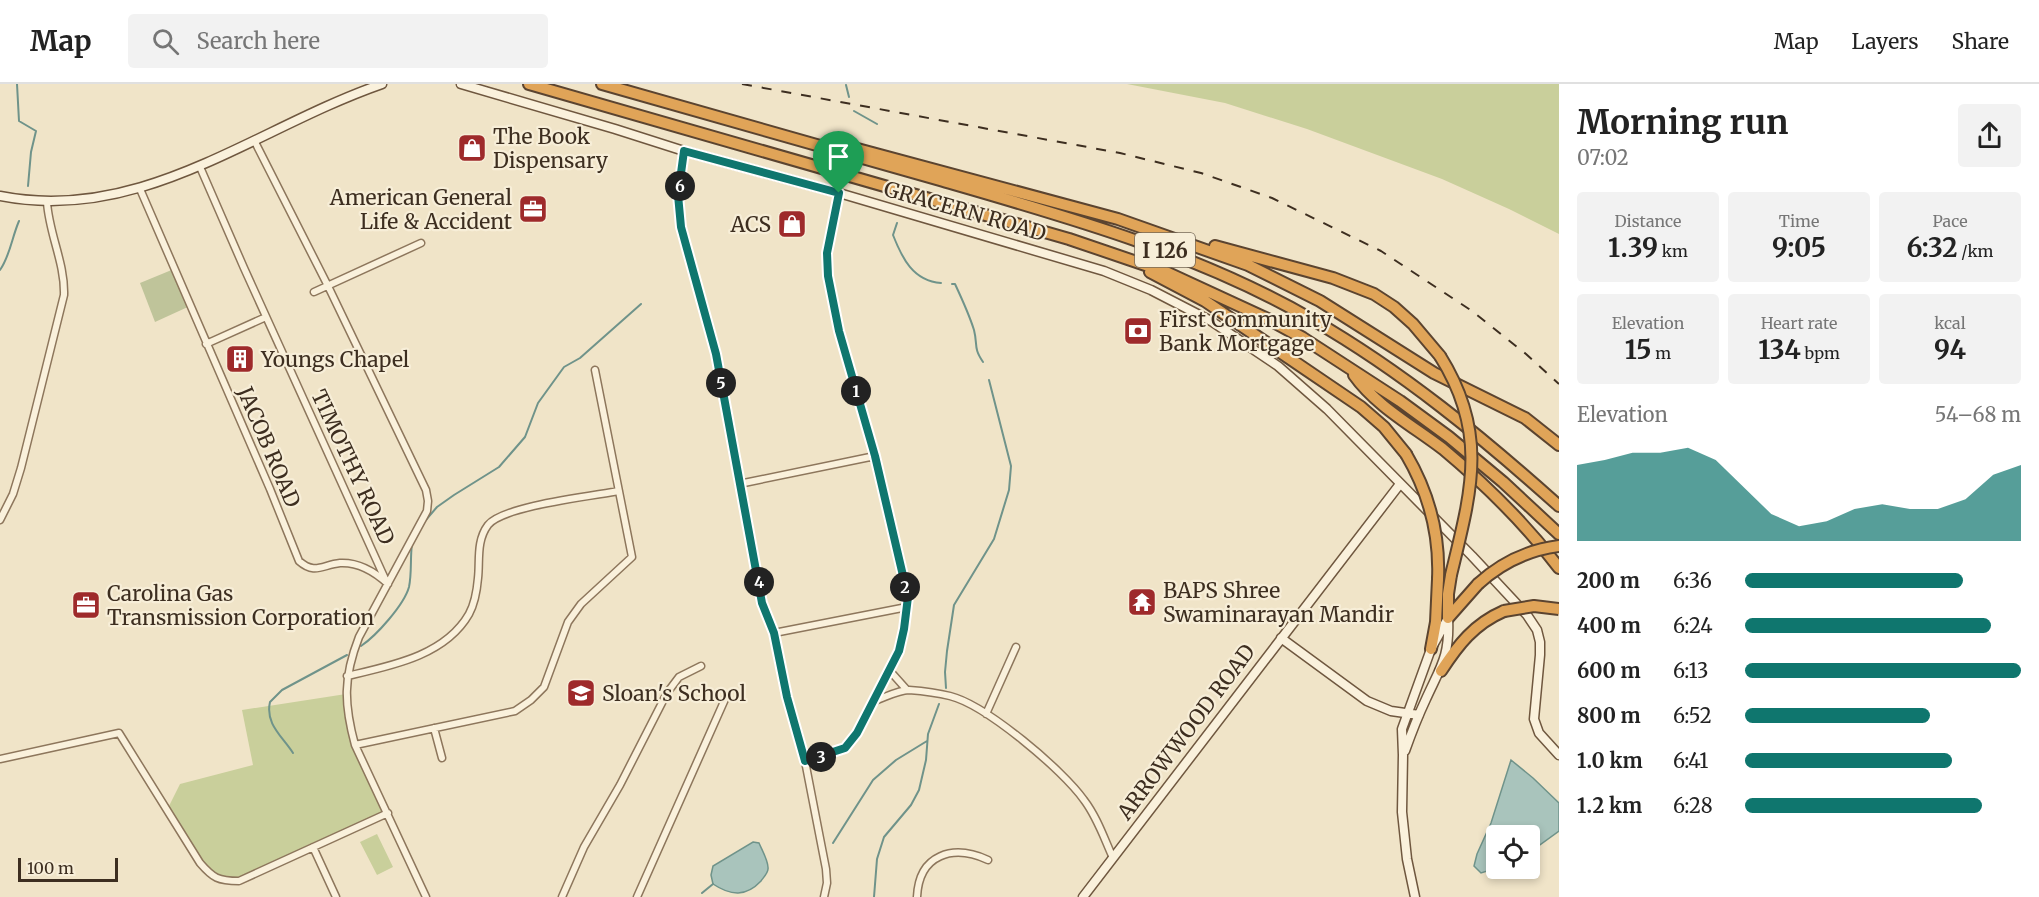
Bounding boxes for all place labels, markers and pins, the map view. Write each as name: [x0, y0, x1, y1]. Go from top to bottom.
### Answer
place label: The Book Dispensary: [493, 123, 609, 174]
pin: [813, 131, 864, 193]
shop icon: The Book Dispensary: [456, 132, 488, 164]
pin: 6: [665, 171, 695, 201]
place label: American General Life & Accident: [329, 184, 513, 235]
office icon: American General Life & Accident: [517, 193, 549, 225]
shop icon: ACS: [776, 208, 808, 240]
place label: ACS: [729, 211, 771, 238]
place label: First Community Bank Mortgage: [1159, 306, 1333, 357]
bank icon: First Community Bank Mortgage: [1122, 315, 1154, 347]
building icon: Youngs Chapel: [224, 343, 256, 375]
place label: Youngs Chapel: [260, 346, 410, 373]
pin: 5: [706, 368, 736, 398]
pin: 1: [841, 376, 871, 406]
pin: 4: [744, 567, 774, 597]
pin: 2: [890, 572, 920, 602]
place label: BAPS Shree Swaminarayan Mandir: [1163, 577, 1394, 628]
place label: Carolina Gas Transmission Corporation: [107, 580, 374, 631]
temple icon: BAPS Shree Swaminarayan Mandir: [1126, 586, 1158, 618]
office icon: Carolina Gas Transmission Corporation: [70, 589, 102, 621]
school or university icon: Sloan's School: [565, 677, 597, 709]
place label: Sloan's School: [602, 680, 746, 707]
pin: 3: [806, 742, 836, 772]

